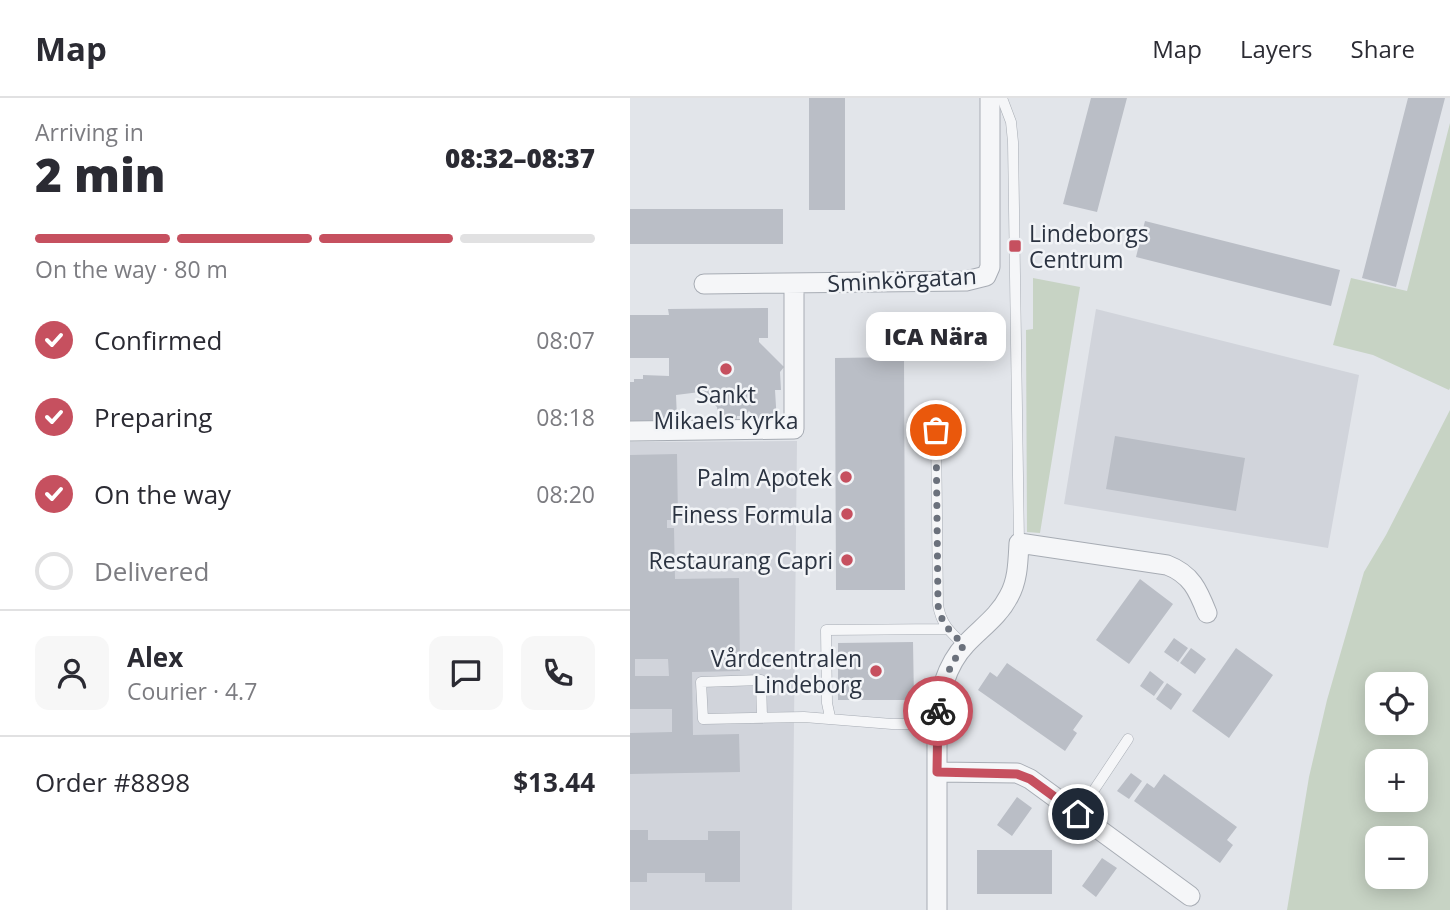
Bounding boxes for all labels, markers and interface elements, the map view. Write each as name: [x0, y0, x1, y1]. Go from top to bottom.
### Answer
text: Map: [35, 26, 107, 71]
text: Map: [1152, 32, 1202, 65]
text: Layers: [1240, 32, 1313, 65]
text: Share: [1351, 32, 1415, 65]
text: Arriving in: [35, 116, 144, 148]
text: 08:32–08:37: [445, 140, 595, 176]
text: 2 min: [35, 143, 166, 205]
place label: Lindeborgs Centrum: [1029, 217, 1149, 275]
marker: Lindeborgs Centrum: [1007, 238, 1023, 254]
text: On the way · 80 m: [35, 253, 228, 285]
street label: Sminkörgatan: [827, 259, 977, 299]
callout: ICA Nära: [866, 311, 1006, 360]
text: ICA Nära: [884, 320, 988, 352]
icon: check: [35, 321, 73, 359]
text: Confirmed: [94, 322, 222, 358]
text: 08:07: [536, 324, 595, 356]
marker: Sankt Mikaels kyrka: [718, 361, 734, 377]
place label: Sankt Mikaels kyrka: [654, 378, 798, 436]
icon: check: [35, 398, 73, 436]
text: Preparing: [94, 399, 212, 435]
pin: [906, 400, 966, 460]
text: 08:18: [536, 401, 595, 433]
icon: bag: [917, 411, 955, 449]
place label: Palm Apotek: [697, 461, 832, 493]
marker: Palm Apotek: [838, 469, 854, 485]
icon: check: [35, 475, 73, 513]
text: On the way: [94, 476, 231, 512]
text: 08:20: [536, 478, 595, 510]
place label: Finess Formula: [671, 498, 833, 530]
marker: Finess Formula: [839, 506, 855, 522]
place label: Restaurang Capri: [649, 544, 833, 576]
marker: Restaurang Capri: [839, 552, 855, 568]
text: Delivered: [94, 553, 209, 589]
button: person: [35, 636, 109, 710]
button: chat: [429, 636, 503, 710]
button: phone: [521, 636, 595, 710]
text: Alex: [127, 639, 183, 675]
place label: Vårdcentralen Lindeborg: [711, 642, 863, 700]
marker: Vårdcentralen Lindeborg: [868, 663, 884, 679]
map controls: [1365, 672, 1428, 889]
button: locate: [1365, 672, 1428, 735]
text: Courier · 4.7: [127, 675, 257, 707]
courier: [903, 676, 973, 746]
icon: bike: [919, 692, 957, 730]
button: +: [1365, 749, 1428, 812]
text: Order #8898: [35, 764, 190, 800]
text: $13.44: [513, 764, 595, 800]
pin: [1048, 784, 1108, 844]
icon: home: [1059, 795, 1097, 833]
button: −: [1365, 826, 1428, 889]

